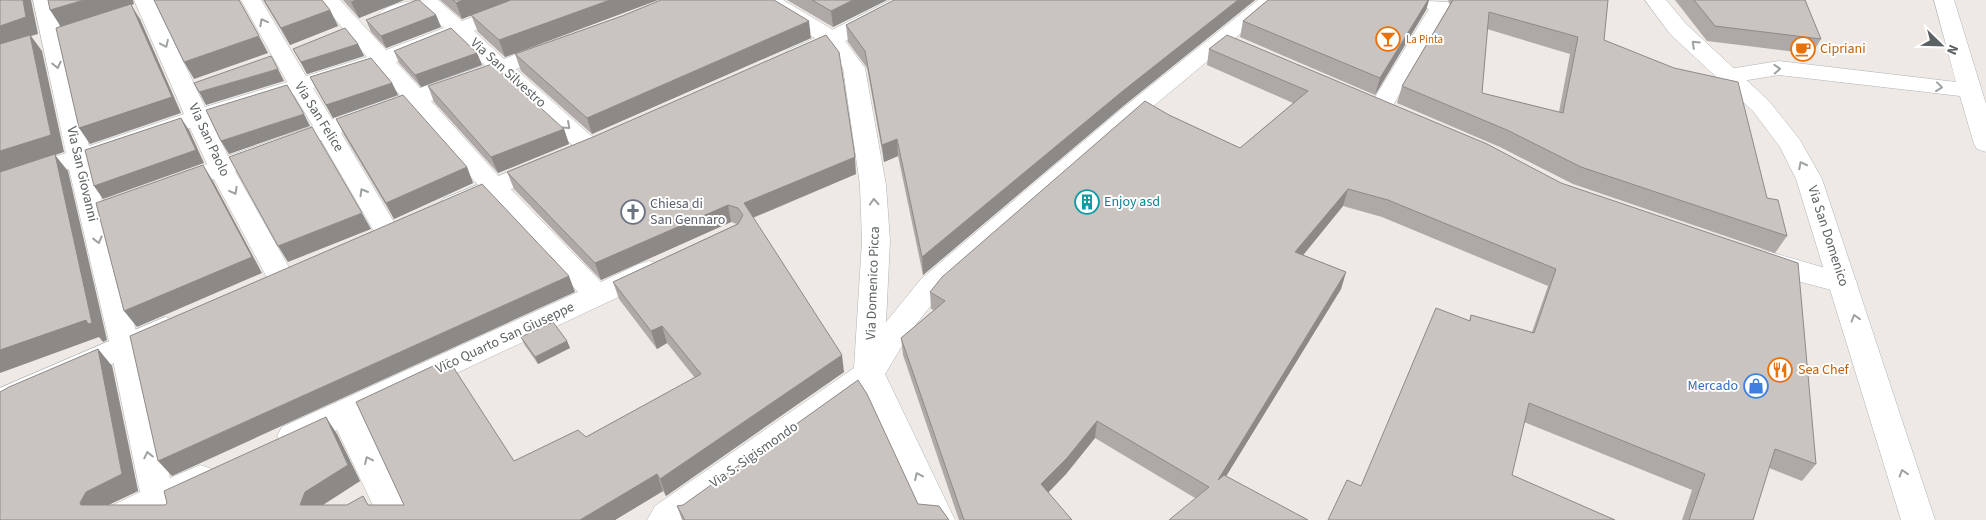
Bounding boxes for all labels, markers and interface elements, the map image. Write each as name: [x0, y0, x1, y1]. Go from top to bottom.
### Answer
one-way arrow: [259, 18, 269, 27]
north arrow: [1916, 20, 1966, 70]
bar icon: La Pinta: [1375, 26, 1401, 52]
place label: La Pinta: [1406, 32, 1443, 47]
street label: Via San Silvestro: [466, 33, 550, 113]
cafe icon: Cipriani: [1790, 36, 1816, 62]
one-way arrow: [158, 39, 169, 48]
place label: Cipriani: [1820, 39, 1866, 59]
one-way arrow: [1691, 41, 1700, 50]
text: N: [1941, 41, 1963, 58]
one-way arrow: [51, 60, 62, 69]
one-way arrow: [1773, 64, 1781, 75]
street label: Via San Felice: [290, 78, 348, 156]
one-way arrow: [1935, 81, 1943, 92]
street label: Via San Paolo: [183, 100, 235, 180]
one-way arrow: [561, 120, 570, 129]
street label: Via San Giovanni: [61, 124, 103, 224]
one-way arrow: [1798, 161, 1808, 170]
street label: Via San Domenico: [1802, 183, 1854, 289]
one-way arrow: [227, 186, 237, 195]
one-way arrow: [360, 188, 370, 197]
building icon: Enjoy asd: [1074, 189, 1100, 215]
place label: Enjoy asd: [1104, 192, 1160, 212]
place label: Chiesa di San Gennaro: [650, 194, 725, 230]
one-way arrow: [869, 198, 880, 206]
church icon: Chiesa di San Gennaro: [620, 199, 646, 225]
street label: Via Domenico Picca: [861, 226, 885, 340]
one-way arrow: [92, 235, 103, 244]
street label: Vico Quarto San Giuseppe: [432, 297, 578, 379]
one-way arrow: [1850, 315, 1860, 323]
restaurant icon: Sea Chef: [1767, 357, 1793, 383]
place label: Sea Chef: [1798, 360, 1850, 380]
shop icon: Mercado: [1743, 373, 1769, 399]
place label: Mercado: [1688, 376, 1738, 396]
street label: Via S. Sigismondo: [706, 417, 802, 493]
one-way arrow: [143, 451, 154, 460]
one-way arrow: [364, 456, 374, 465]
one-way arrow: [1899, 470, 1909, 478]
one-way arrow: [913, 472, 924, 481]

